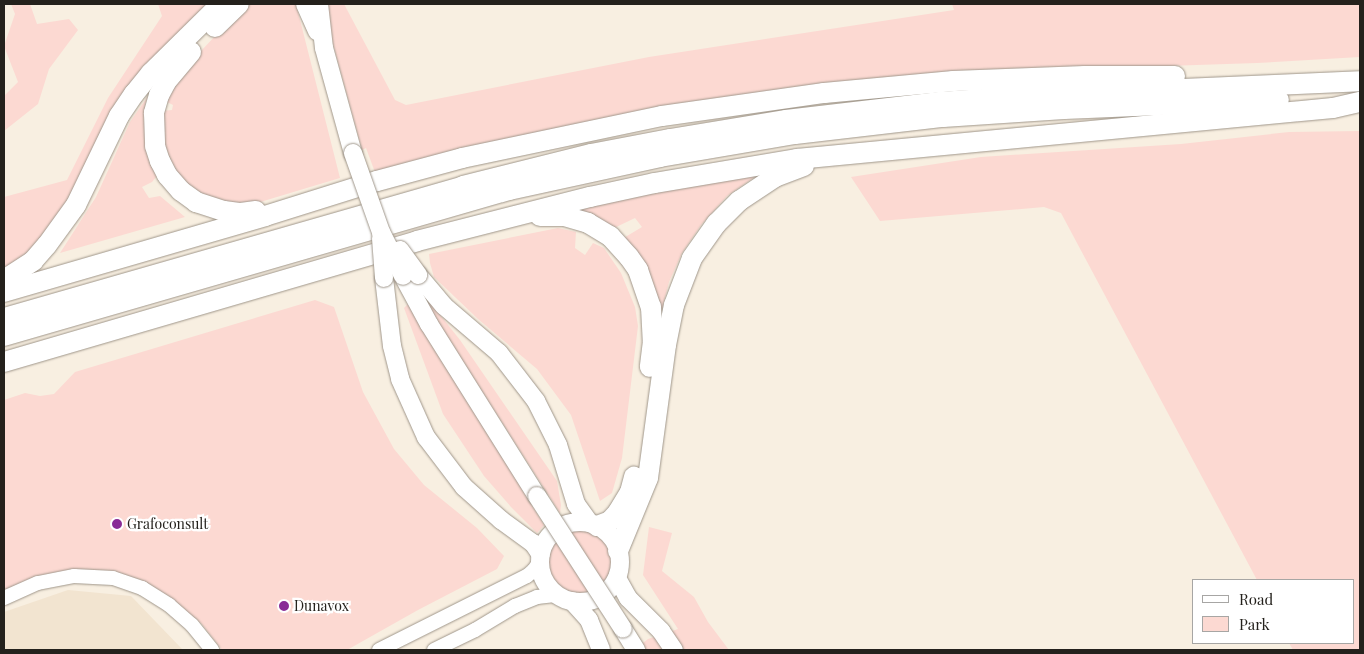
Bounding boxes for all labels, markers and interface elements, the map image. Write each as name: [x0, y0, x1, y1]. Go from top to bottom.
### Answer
place label: Grafoconsult: [127, 516, 208, 532]
marker: Grafoconsult: [111, 518, 123, 530]
legend: [1192, 579, 1354, 644]
text: Road: [1239, 589, 1273, 609]
place label: Dunavox: [294, 598, 349, 614]
marker: Dunavox: [278, 600, 290, 612]
text: Park: [1239, 614, 1270, 634]

